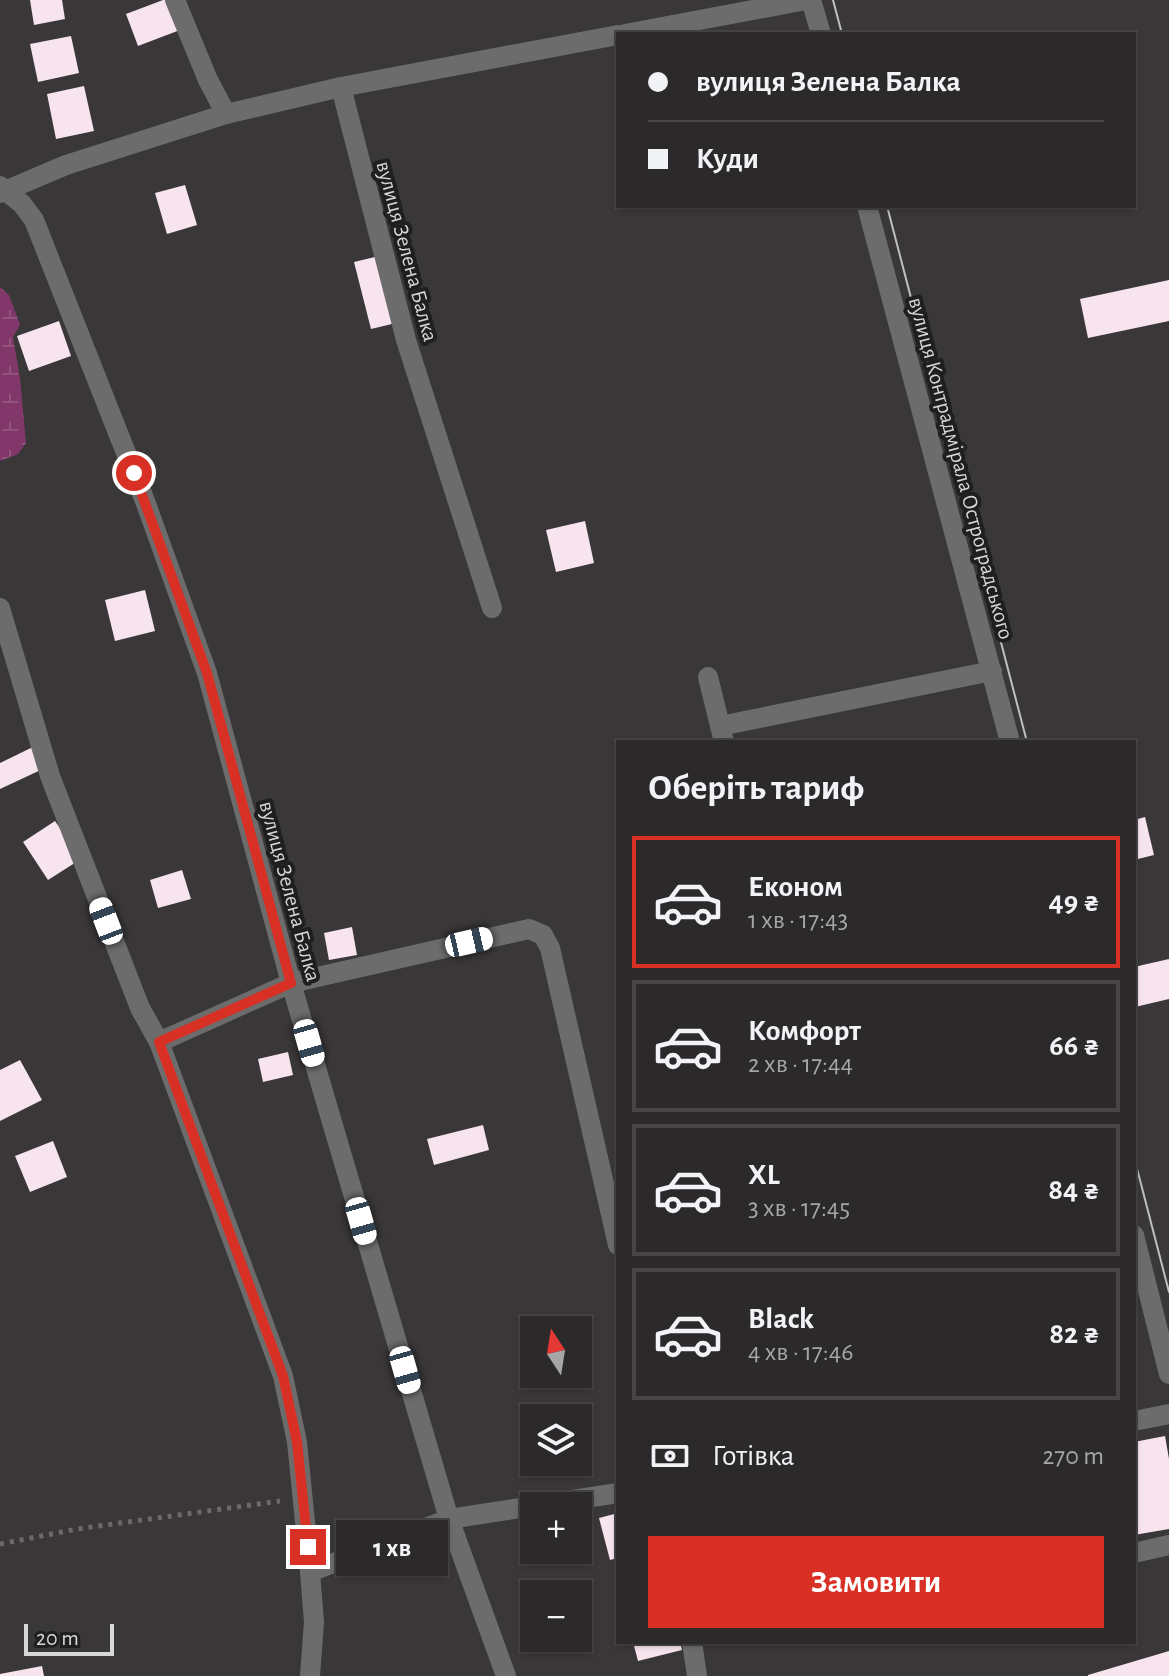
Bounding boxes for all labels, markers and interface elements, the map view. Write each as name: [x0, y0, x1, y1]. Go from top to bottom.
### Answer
text: вулиця Зелена Балка: [696, 67, 961, 97]
text: Куди: [696, 144, 759, 174]
street label: вулиця Зелена Балка: [372, 159, 442, 344]
street label: вулиця Контрадмірала Остроградського: [905, 295, 1017, 642]
route start: [116, 455, 152, 491]
text: Оберіть тариф: [648, 770, 864, 806]
street label: вулиця Зелена Балка: [255, 799, 325, 984]
icon: car: [652, 866, 724, 938]
text: Економ: [748, 872, 843, 902]
text: 49 ₴: [1049, 887, 1100, 917]
car: [86, 894, 126, 948]
text: 1 хв · 17:43: [748, 907, 848, 933]
car: [443, 925, 495, 959]
icon: car: [652, 1010, 724, 1082]
text: Комфорт: [748, 1016, 861, 1046]
car: [291, 1017, 327, 1069]
text: 66 ₴: [1049, 1031, 1100, 1061]
text: 2 хв · 17:44: [748, 1051, 853, 1077]
icon: car: [652, 1154, 724, 1226]
text: XL: [748, 1160, 780, 1190]
text: 84 ₴: [1048, 1175, 1100, 1205]
car: [343, 1195, 379, 1247]
text: 3 хв · 17:45: [748, 1195, 850, 1221]
icon: car: [652, 1298, 724, 1370]
text: Black: [748, 1304, 814, 1334]
north arrow: [520, 1316, 592, 1388]
map controls: [520, 1316, 592, 1652]
text: 82 ₴: [1049, 1319, 1100, 1349]
text: 4 хв · 17:46: [748, 1339, 853, 1365]
car: [387, 1344, 423, 1396]
button: layers: [520, 1404, 592, 1476]
icon: cash: [648, 1434, 692, 1478]
text: Готівка: [712, 1441, 795, 1471]
text: 270 m: [1043, 1443, 1104, 1469]
button: +: [520, 1492, 592, 1564]
callout: 1 хв: [336, 1519, 448, 1575]
route end: [290, 1529, 326, 1565]
text: 1 хв: [373, 1535, 411, 1561]
button: Замовити: [648, 1536, 1104, 1628]
button: −: [520, 1580, 592, 1652]
scale bar: [24, 1620, 114, 1656]
text: 20 m: [36, 1627, 79, 1649]

